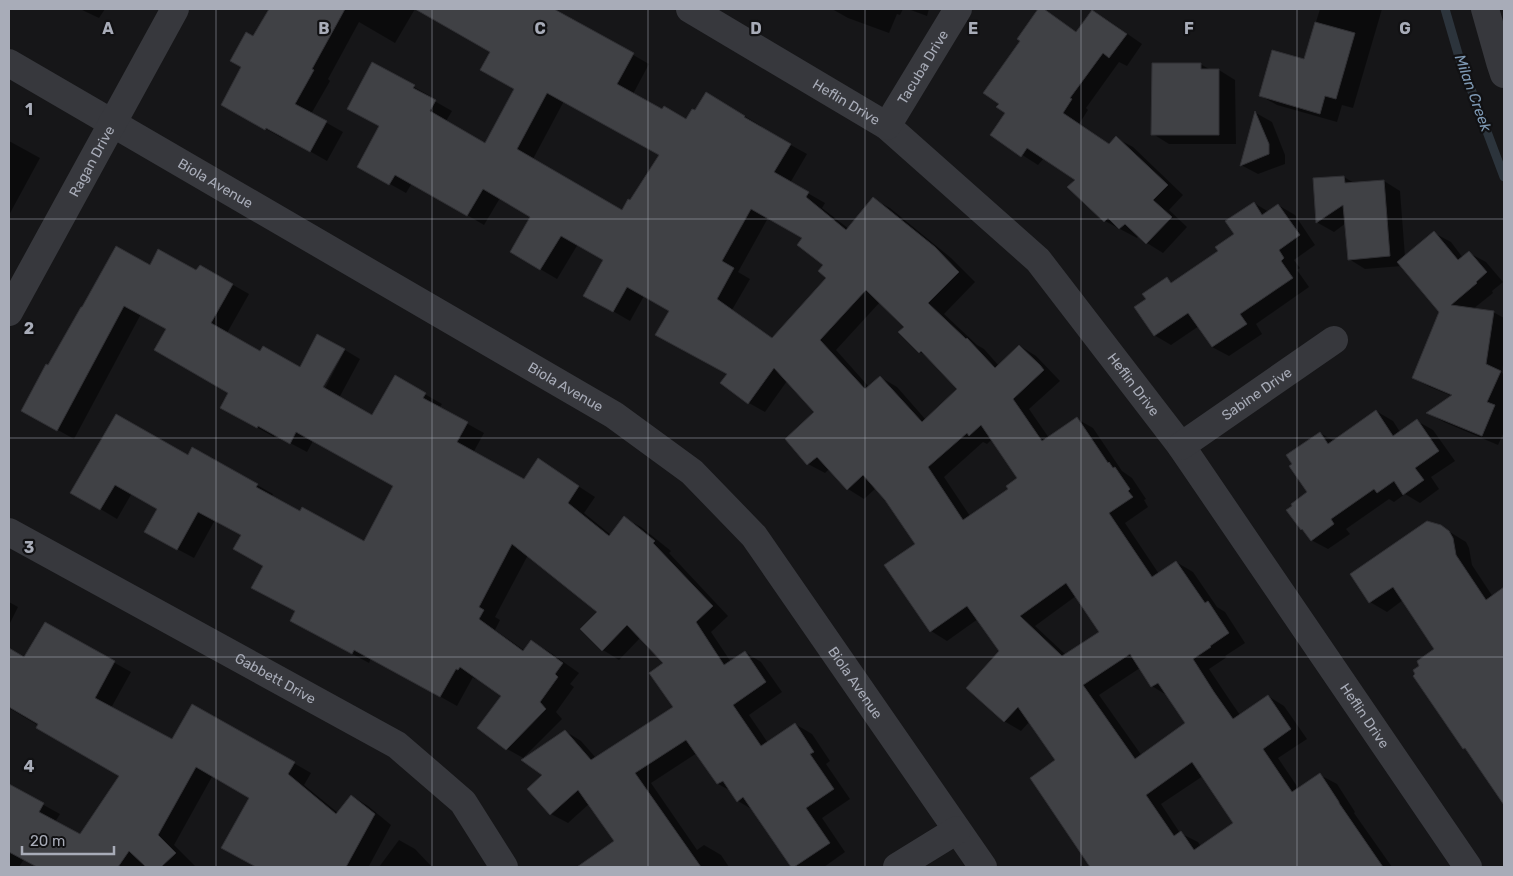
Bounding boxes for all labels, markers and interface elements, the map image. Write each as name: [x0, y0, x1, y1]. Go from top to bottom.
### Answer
text: A: [102, 19, 114, 38]
text: B: [318, 19, 330, 38]
text: C: [534, 19, 546, 38]
text: D: [750, 19, 762, 38]
text: E: [968, 19, 978, 38]
text: F: [1184, 19, 1194, 38]
text: G: [1399, 19, 1411, 38]
street label: Tacuba Drive: [894, 27, 952, 107]
water label: Milan Creek: [1451, 52, 1495, 134]
street label: Heflin Drive: [810, 75, 883, 129]
text: 1: [25, 100, 33, 119]
street label: Ragan Drive: [65, 122, 118, 200]
street label: Biola Avenue: [175, 155, 256, 212]
text: 2: [24, 319, 34, 338]
street label: Heflin Drive: [1104, 349, 1163, 420]
street label: Biola Avenue: [525, 358, 606, 415]
street label: Sabine Drive: [1218, 363, 1295, 424]
text: 3: [24, 538, 34, 557]
street label: Biola Avenue: [825, 643, 886, 722]
street label: Gabbett Drive: [232, 649, 319, 707]
street label: Heflin Drive: [1337, 680, 1393, 752]
text: 4: [24, 757, 35, 776]
scale bar: [22, 824, 115, 856]
text: 20 m: [30, 832, 65, 850]

